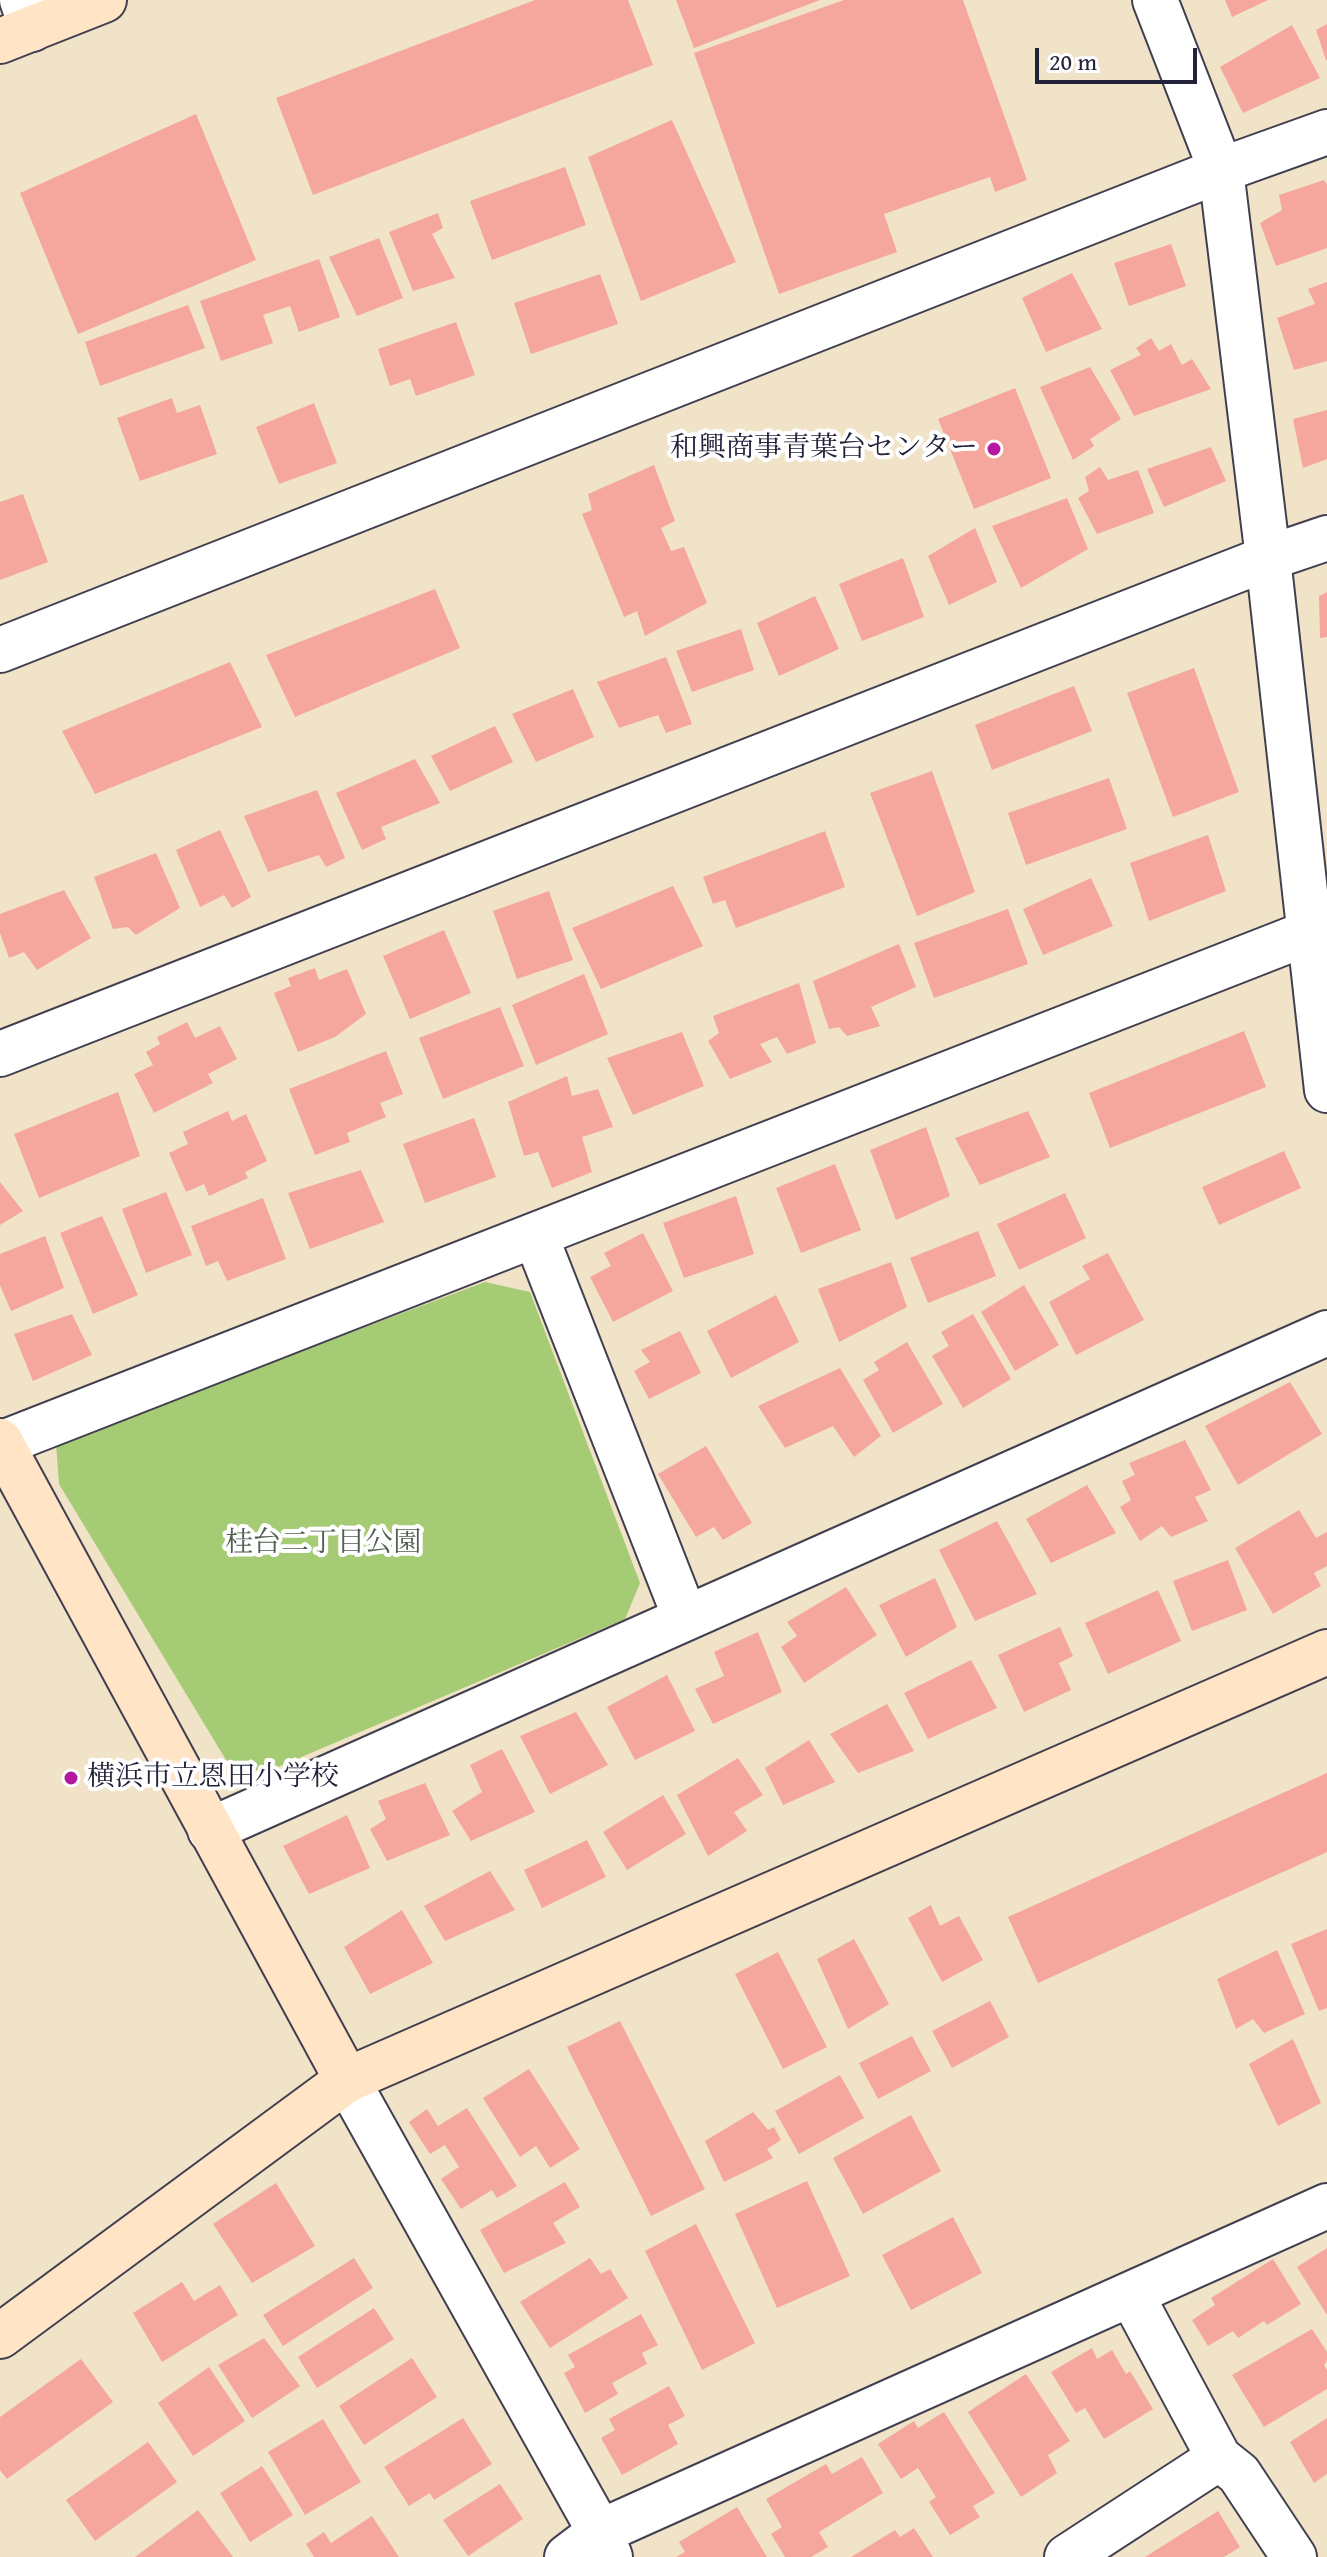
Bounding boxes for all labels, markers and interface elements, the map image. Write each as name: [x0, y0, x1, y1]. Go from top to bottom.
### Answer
scale bar: [1039, 32, 1201, 82]
text: 20 m: [1049, 44, 1097, 79]
place label: 和興商事青葉台センター: [670, 432, 978, 466]
marker: 和興商事青葉台センター: [985, 440, 1003, 458]
park label: 桂台二丁目公園: [225, 1527, 421, 1561]
place label: 横浜市立恩田小学校: [87, 1761, 339, 1795]
marker: 横浜市立恩田小学校: [62, 1769, 80, 1787]

